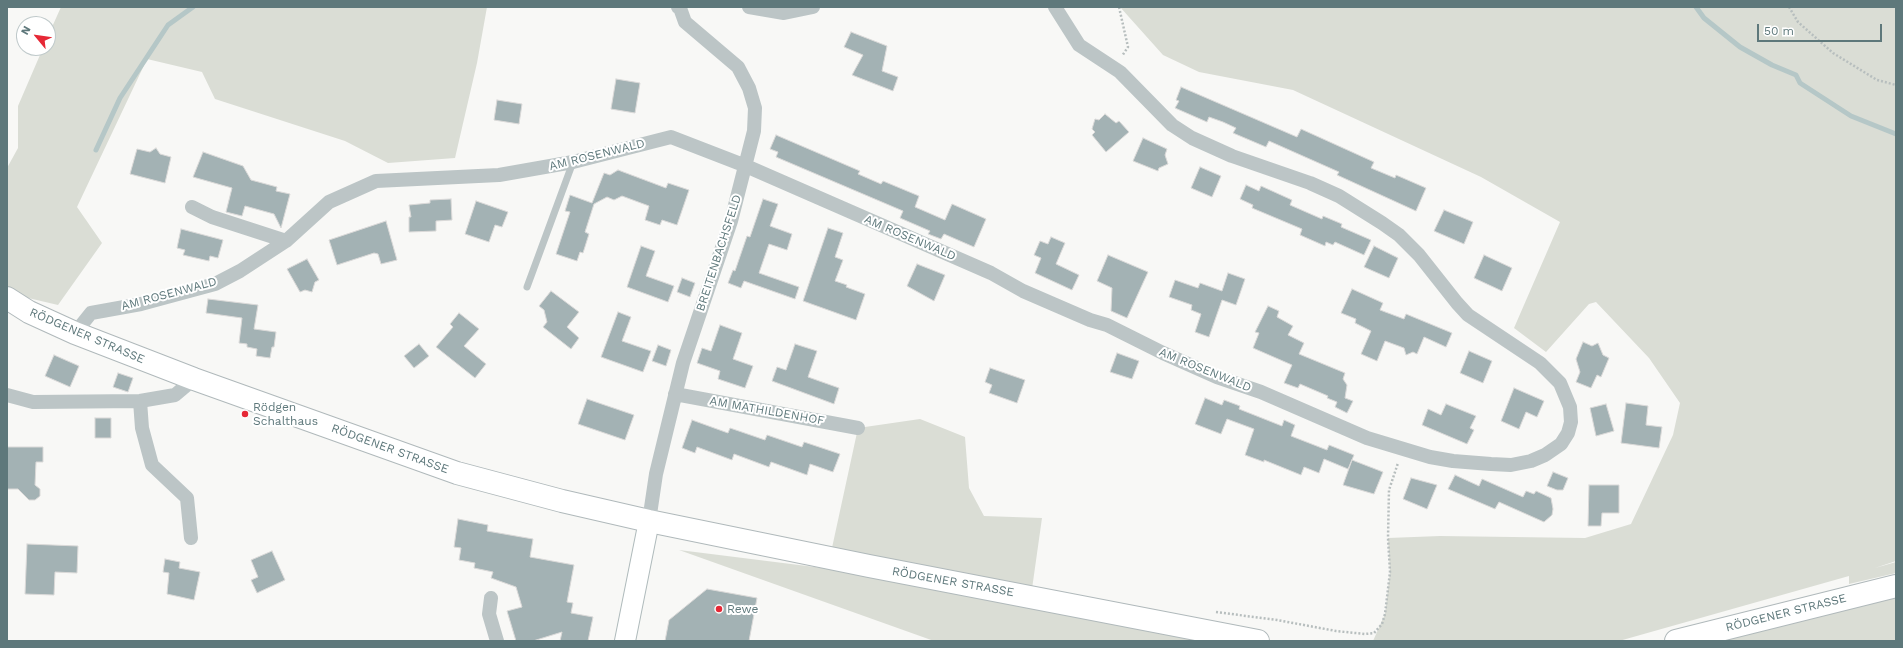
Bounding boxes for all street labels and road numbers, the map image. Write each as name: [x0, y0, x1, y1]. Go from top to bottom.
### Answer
street label: AM ROSENWALD: [548, 136, 646, 174]
street label: BREITENBACHSFELD: [693, 193, 745, 313]
street label: AM ROSENWALD: [862, 212, 958, 264]
street label: AM ROSENWALD: [120, 274, 218, 314]
street label: RÖDGENER STRASSE: [27, 305, 147, 367]
street label: AM ROSENWALD: [1157, 345, 1253, 395]
street label: AM MATHILDENHOF: [708, 394, 826, 428]
street label: RÖDGENER STRASSE: [329, 421, 451, 477]
street label: RÖDGENER STRASSE: [891, 564, 1015, 600]
street label: RÖDGENER STRASSE: [1724, 591, 1848, 635]

